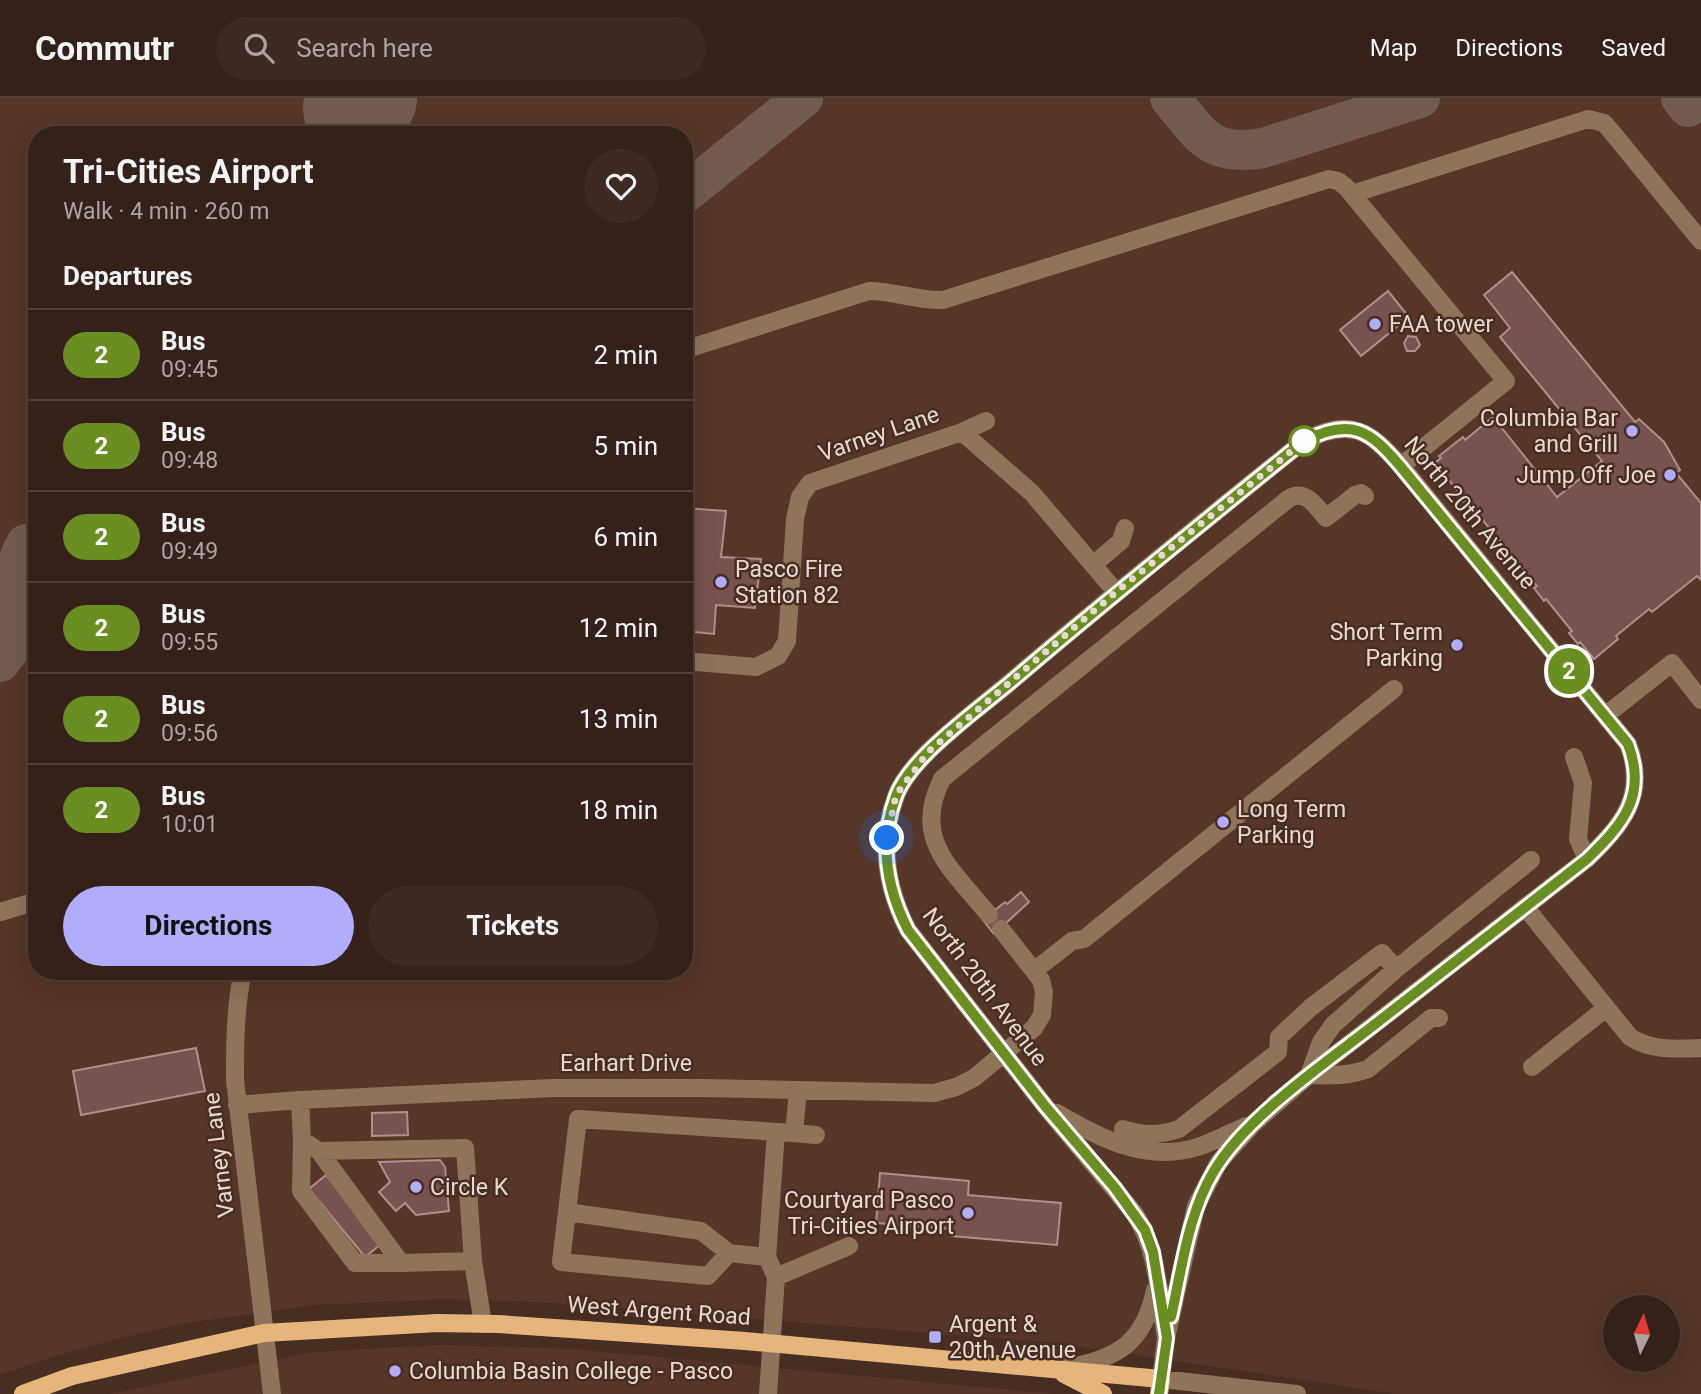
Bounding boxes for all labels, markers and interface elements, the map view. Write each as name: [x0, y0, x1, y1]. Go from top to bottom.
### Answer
search box: [216, 17, 706, 80]
text: Commutr: [35, 29, 174, 68]
icon: search: [240, 29, 278, 67]
text: Search here: [296, 33, 433, 63]
text: Map: [1370, 34, 1417, 62]
text: Directions: [1455, 34, 1563, 62]
text: Saved: [1601, 34, 1666, 62]
button: heart: [584, 149, 658, 223]
text: Tri-Cities Airport: [63, 152, 314, 191]
text: Walk · 4 min · 260 m: [63, 198, 269, 225]
text: Departures: [63, 261, 193, 291]
place label: FAA tower: [1389, 311, 1493, 338]
marker: FAA tower: [1367, 316, 1383, 332]
text: Bus: [161, 326, 206, 356]
text: 2 min: [593, 340, 658, 370]
text: 2: [95, 341, 108, 369]
text: 09:45: [161, 356, 218, 383]
street label: Varney Lane: [815, 401, 943, 467]
place label: Columbia Bar and Grill: [1480, 405, 1618, 458]
text: Bus: [161, 417, 206, 447]
marker: Columbia Bar and Grill: [1624, 423, 1640, 439]
unlabelled marker: [1289, 426, 1319, 456]
text: 5 min: [593, 431, 658, 461]
street label: North 20th Avenue: [1398, 431, 1542, 595]
text: 2: [95, 432, 108, 460]
text: 09:48: [161, 447, 218, 474]
place label: Jump Off Joe: [1516, 462, 1656, 489]
marker: Jump Off Joe: [1662, 467, 1678, 483]
text: Bus: [161, 508, 206, 538]
text: 6 min: [593, 522, 658, 552]
text: 2: [95, 523, 108, 551]
text: 09:49: [161, 538, 218, 565]
place label: Pasco Fire Station 82: [735, 556, 843, 609]
marker: Pasco Fire Station 82: [713, 574, 729, 590]
text: Bus: [161, 599, 206, 629]
text: 12 min: [579, 613, 658, 643]
text: 2: [95, 614, 108, 642]
place label: Short Term Parking: [1330, 619, 1443, 672]
text: 09:55: [161, 629, 218, 656]
marker: Short Term Parking: [1449, 637, 1465, 653]
line badge: 2: [1546, 648, 1592, 694]
text: 2: [1562, 657, 1576, 685]
text: Bus: [161, 690, 206, 720]
text: 13 min: [579, 704, 658, 734]
text: 2: [95, 705, 108, 733]
text: 09:56: [161, 720, 218, 747]
text: Bus: [161, 781, 206, 811]
text: 18 min: [579, 795, 658, 825]
text: 2: [95, 796, 108, 824]
place label: Long Term Parking: [1237, 796, 1346, 849]
text: 10:01: [161, 811, 218, 838]
marker: Long Term Parking: [1215, 814, 1231, 830]
your location: [869, 820, 904, 855]
button: Directions: [63, 886, 354, 966]
button: Tickets: [368, 886, 658, 966]
street label: North 20th Avenue: [917, 903, 1053, 1071]
street label: Earhart Drive: [560, 1050, 692, 1077]
street label: Varney Lane: [198, 1091, 240, 1219]
place label: Circle K: [430, 1174, 509, 1201]
marker: Circle K: [408, 1179, 424, 1195]
place label: Courtyard Pasco Tri-Cities Airport: [784, 1187, 954, 1240]
marker: Courtyard Pasco Tri-Cities Airport: [960, 1205, 976, 1221]
street label: West Argent Road: [566, 1291, 752, 1331]
north arrow: [1603, 1295, 1680, 1372]
map controls: [1603, 1295, 1680, 1372]
place label: Argent & 20th Avenue: [949, 1311, 1076, 1364]
marker: Argent & 20th Avenue: [927, 1329, 943, 1345]
place label: Columbia Basin College - Pasco: [409, 1358, 733, 1385]
marker: Columbia Basin College - Pasco: [387, 1363, 403, 1379]

